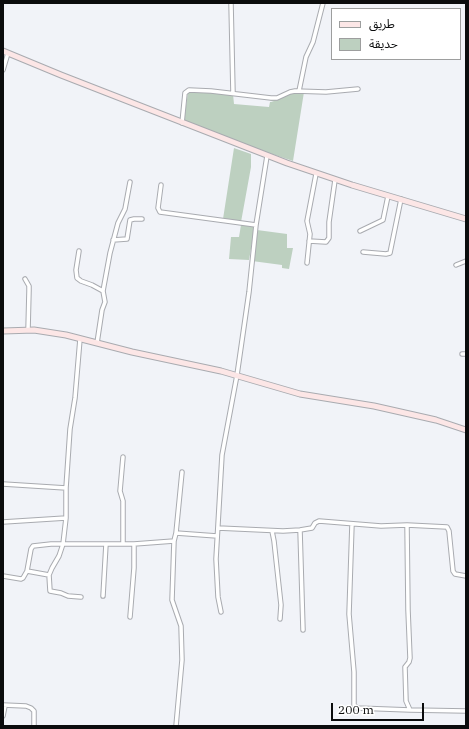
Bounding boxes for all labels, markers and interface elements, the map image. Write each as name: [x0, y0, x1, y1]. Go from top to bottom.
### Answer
legend: [331, 8, 461, 60]
text: طريق: [369, 16, 395, 31]
text: حديقة: [369, 36, 398, 51]
scale bar: [333, 695, 426, 721]
text: 200 m: [338, 702, 374, 717]

